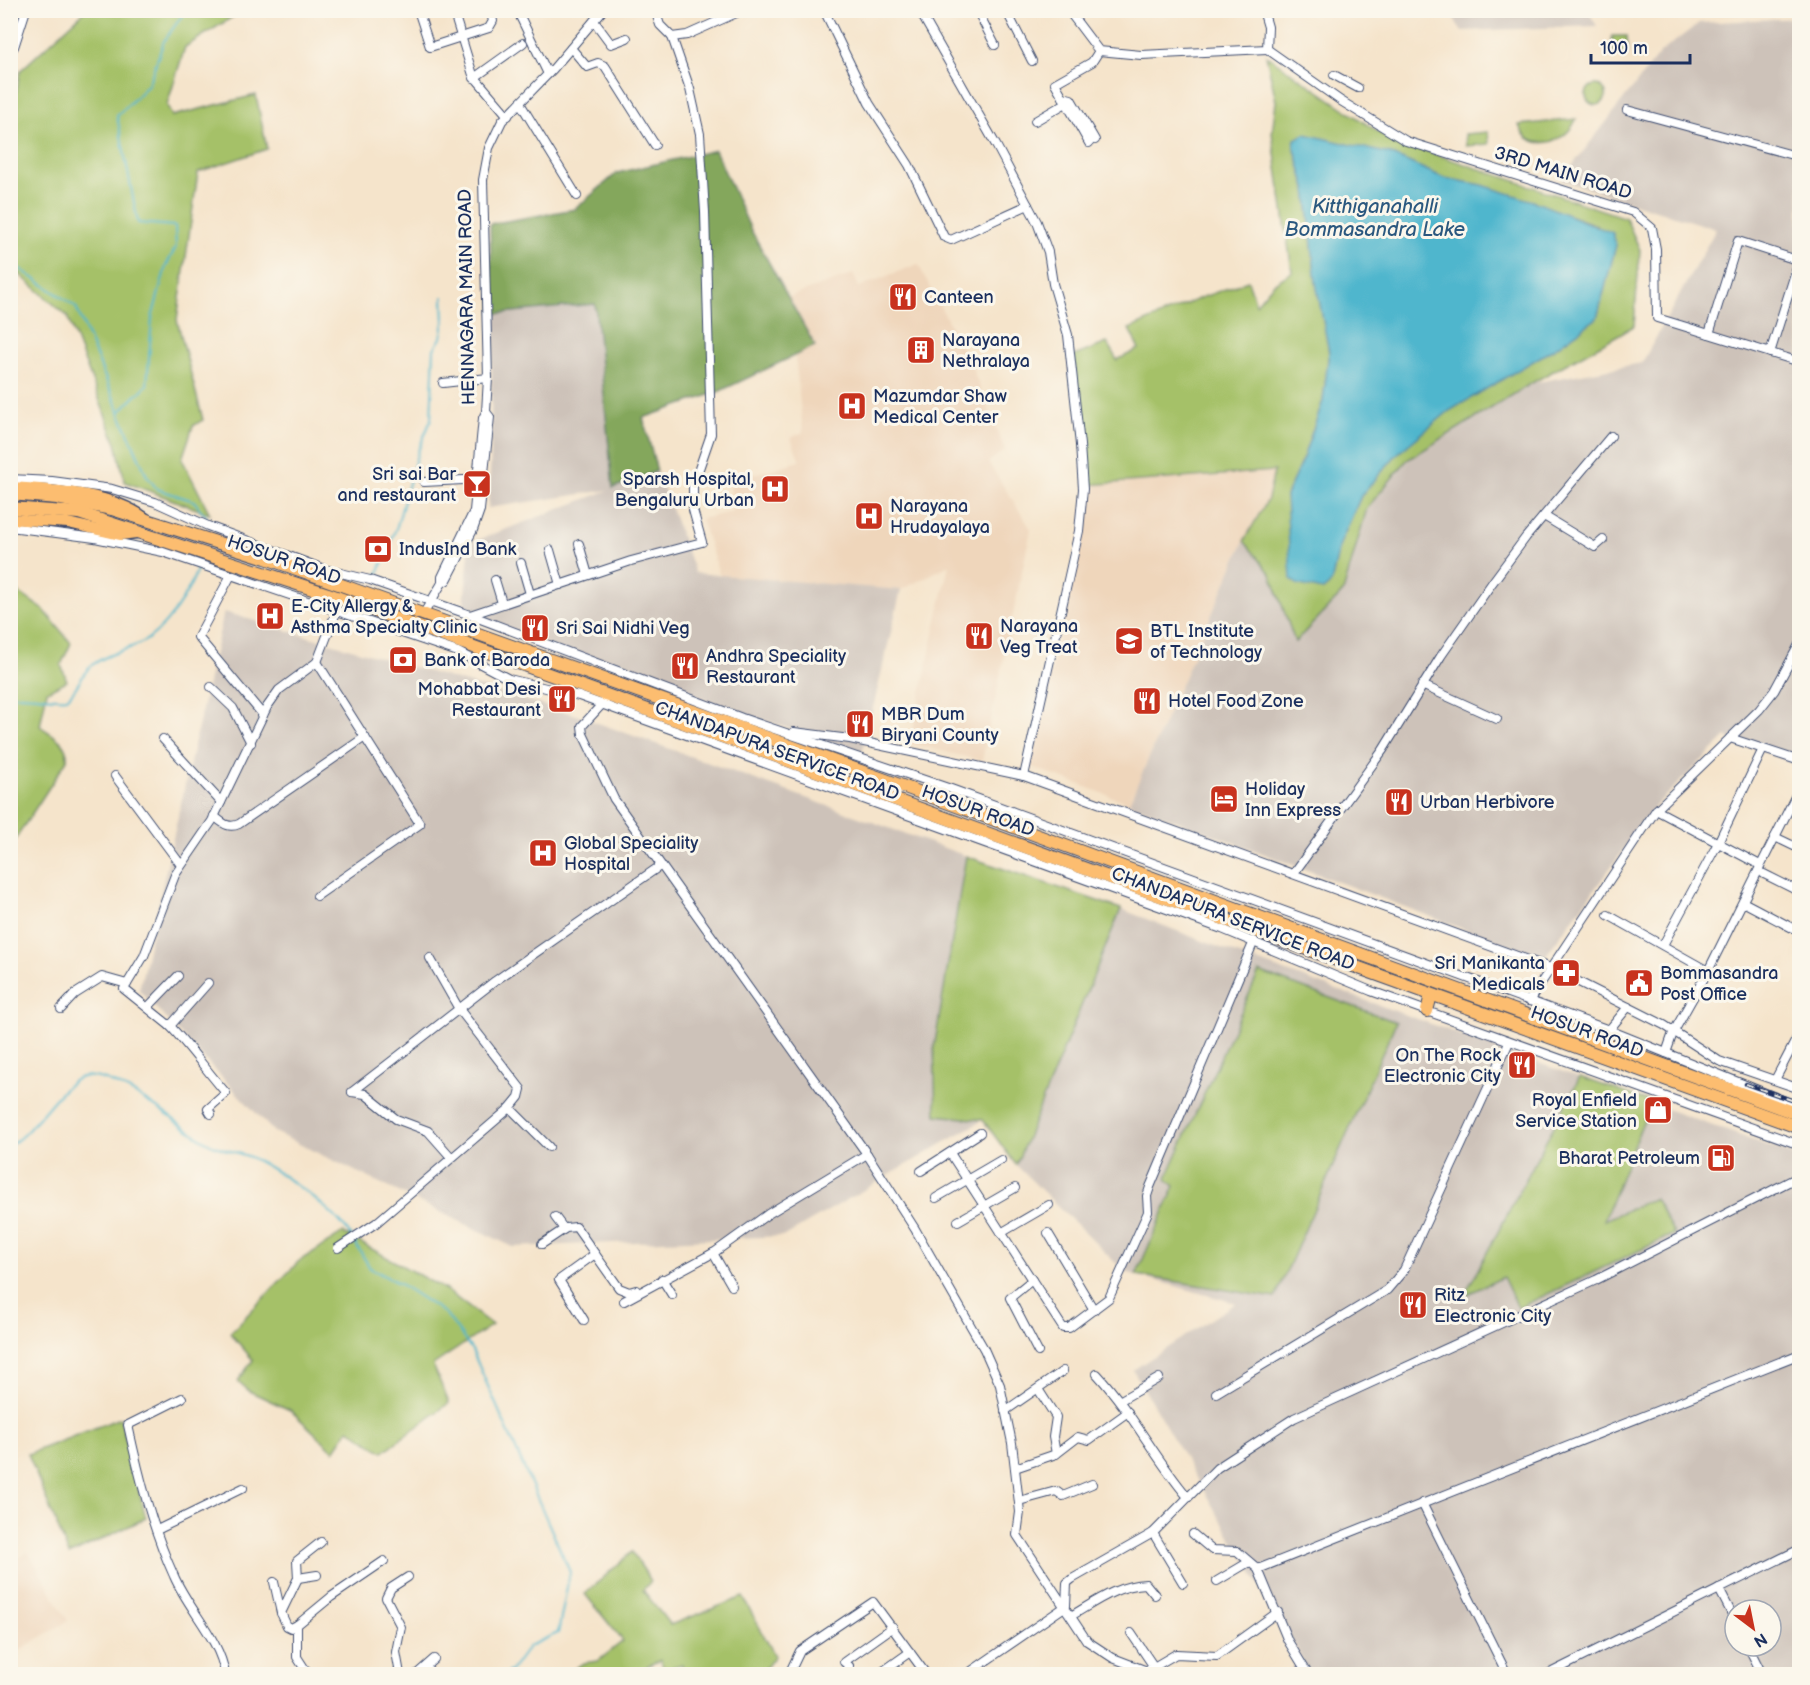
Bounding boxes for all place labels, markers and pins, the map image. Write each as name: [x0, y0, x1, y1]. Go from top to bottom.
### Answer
restaurant icon: Canteen: [887, 281, 919, 313]
place label: Canteen: [924, 287, 994, 308]
place label: Narayana Nethralaya: [942, 330, 1030, 372]
building icon: Narayana Nethralaya: [905, 334, 937, 366]
place label: Mazumdar Shaw Medical Center: [873, 386, 1007, 428]
hospital icon: Mazumdar Shaw Medical Center: [836, 390, 868, 422]
place label: Sri sai Bar and restaurant: [338, 464, 456, 506]
bar icon: Sri sai Bar and restaurant: [461, 468, 493, 500]
place label: Sparsh Hospital, Bengaluru Urban: [615, 469, 754, 511]
hospital icon: Sparsh Hospital, Bengaluru Urban: [759, 473, 791, 505]
place label: Narayana Hrudayalaya: [890, 496, 990, 538]
hospital icon: Narayana Hrudayalaya: [853, 500, 885, 532]
bank icon: IndusInd Bank: [362, 533, 394, 565]
place label: IndusInd Bank: [399, 539, 517, 560]
place label: E-City Allergy & Asthma Specialty Clinic: [291, 596, 478, 638]
hospital icon: E-City Allergy & Asthma Specialty Clinic: [254, 600, 286, 632]
restaurant icon: Sri Sai Nidhi Veg: [519, 612, 551, 644]
place label: Narayana Veg Treat: [1000, 616, 1078, 658]
place label: Sri Sai Nidhi Veg: [556, 618, 690, 639]
restaurant icon: Narayana Veg Treat: [963, 620, 995, 652]
place label: BTL Institute of Technology: [1150, 621, 1263, 663]
school or university icon: BTL Institute of Technology: [1113, 625, 1145, 657]
bank icon: Bank of Baroda: [387, 644, 419, 676]
place label: Andhra Speciality Restaurant: [706, 646, 847, 688]
place label: Bank of Baroda: [424, 650, 550, 671]
restaurant icon: Andhra Speciality Restaurant: [669, 650, 701, 682]
place label: Mohabbat Desi Restaurant: [418, 679, 541, 721]
restaurant icon: Mohabbat Desi Restaurant: [546, 683, 578, 715]
restaurant icon: Hotel Food Zone: [1131, 685, 1163, 717]
place label: Hotel Food Zone: [1168, 691, 1304, 712]
place label: MBR Dum Biryani County: [881, 704, 1000, 746]
restaurant icon: MBR Dum Biryani County: [844, 708, 876, 740]
place label: Holiday Inn Express: [1245, 779, 1341, 821]
hotel icon: Holiday Inn Express: [1208, 783, 1240, 815]
restaurant icon: Urban Herbivore: [1383, 786, 1415, 818]
place label: Urban Herbivore: [1420, 792, 1555, 813]
place label: Global Speciality Hospital: [564, 833, 699, 875]
hospital icon: Global Speciality Hospital: [527, 837, 559, 869]
place label: Sri Manikanta Medicals: [1434, 953, 1545, 995]
pharmacy icon: Sri Manikanta Medicals: [1550, 957, 1582, 989]
place label: Bommasandra Post Office: [1660, 963, 1778, 1005]
public building icon: Bommasandra Post Office: [1623, 967, 1655, 999]
place label: On The Rock Electronic City: [1384, 1045, 1502, 1087]
restaurant icon: On The Rock Electronic City: [1506, 1049, 1538, 1081]
place label: Royal Enfield Service Station: [1515, 1090, 1637, 1132]
shop icon: Royal Enfield Service Station: [1642, 1094, 1674, 1126]
fuel station icon: Bharat Petroleum: [1705, 1142, 1737, 1174]
place label: Bharat Petroleum: [1558, 1148, 1700, 1169]
place label: Ritz Electronic City: [1434, 1285, 1552, 1327]
restaurant icon: Ritz Electronic City: [1397, 1289, 1429, 1321]

